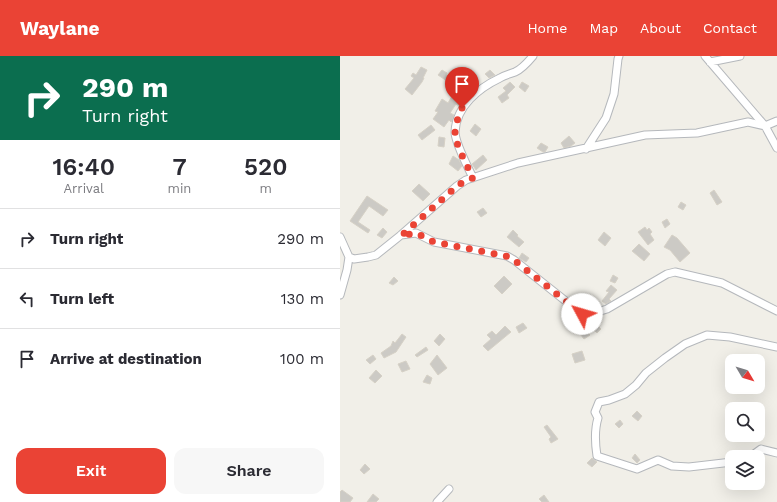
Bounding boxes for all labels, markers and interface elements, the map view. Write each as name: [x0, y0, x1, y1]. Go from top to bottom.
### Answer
text: Waylane: [20, 17, 99, 40]
text: Home: [527, 20, 567, 36]
text: Map: [589, 20, 618, 36]
text: About: [640, 20, 681, 36]
text: Contact: [703, 20, 757, 36]
pin: [445, 67, 479, 108]
text: 290 m: [82, 71, 168, 104]
icon: right: [16, 72, 68, 124]
icon: arrive: [451, 73, 473, 95]
text: Turn right: [82, 105, 168, 126]
text: 16:40: [53, 153, 115, 181]
text: 7: [172, 153, 187, 181]
text: 520: [244, 153, 287, 181]
text: Arrival: [63, 181, 104, 196]
text: min: [168, 181, 191, 196]
text: m: [260, 181, 272, 196]
icon: right: [16, 228, 38, 250]
text: Turn right: [50, 230, 123, 248]
text: 290 m: [277, 230, 324, 248]
icon: left: [16, 288, 38, 310]
text: Turn left: [50, 290, 114, 308]
text: 130 m: [281, 290, 324, 308]
position arrow: [561, 293, 603, 335]
icon: arrive: [16, 348, 38, 370]
text: Arrive at destination: [50, 350, 202, 368]
text: 100 m: [280, 350, 324, 368]
north arrow: [725, 354, 765, 394]
map controls: [725, 354, 765, 490]
button: search: [725, 402, 765, 442]
button: Exit: [16, 448, 166, 494]
button: Share: [174, 448, 324, 494]
button: layers: [725, 450, 765, 490]

